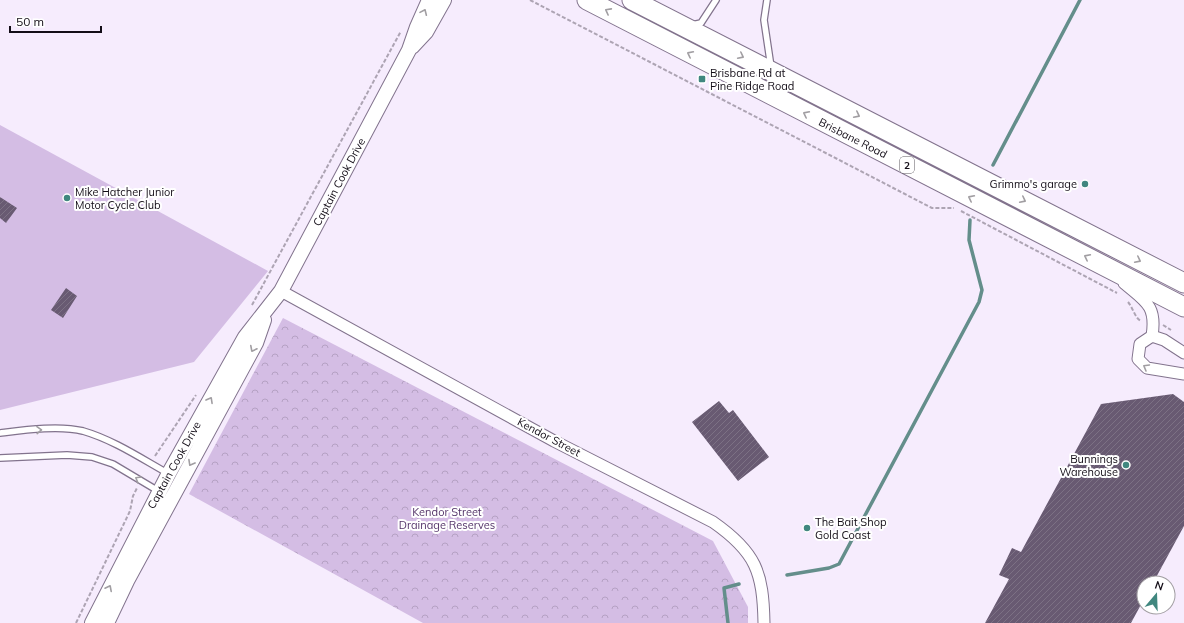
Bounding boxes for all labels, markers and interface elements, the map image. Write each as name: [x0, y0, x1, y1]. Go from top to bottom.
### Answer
scale bar: [10, 8, 101, 34]
one-way arrow: [419, 9, 427, 16]
one-way arrow: [605, 9, 612, 16]
text: 50 m: [16, 14, 44, 29]
one-way arrow: [687, 51, 694, 59]
one-way arrow: [737, 51, 745, 59]
place label: Brisbane Rd at Pine Ridge Road: [710, 66, 794, 93]
marker: Brisbane Rd at Pine Ridge Road: [697, 74, 707, 84]
one-way arrow: [853, 110, 860, 118]
one-way arrow: [802, 111, 810, 119]
street label: Brisbane Road: [816, 115, 890, 161]
street label: Captain Cook Drive: [310, 136, 368, 228]
road number: 2: [900, 157, 914, 173]
place label: Grimmo's garage: [990, 177, 1077, 191]
marker: Grimmo's garage: [1080, 179, 1090, 189]
place label: Mike Hatcher Junior Motor Cycle Club: [75, 185, 174, 212]
marker: Mike Hatcher Junior Motor Cycle Club: [62, 193, 72, 203]
one-way arrow: [1018, 195, 1026, 203]
one-way arrow: [968, 196, 975, 203]
one-way arrow: [1084, 255, 1091, 262]
one-way arrow: [1134, 255, 1141, 263]
one-way arrow: [250, 344, 258, 352]
one-way arrow: [1143, 364, 1150, 371]
one-way arrow: [206, 396, 213, 404]
street label: Kendor Street: [515, 415, 583, 460]
street label: Captain Cook Drive: [144, 419, 204, 511]
one-way arrow: [36, 426, 42, 434]
place label: Bunnings Warehouse: [1059, 452, 1118, 479]
one-way arrow: [189, 459, 196, 466]
marker: Bunnings Warehouse: [1121, 460, 1131, 470]
one-way arrow: [135, 477, 142, 484]
park label: Kendor Street Drainage Reserves: [399, 505, 495, 532]
place label: The Bait Shop Gold Coast: [815, 515, 887, 542]
marker: The Bait Shop Gold Coast: [802, 523, 812, 533]
north arrow: [1136, 575, 1176, 615]
text: N: [1153, 578, 1165, 594]
one-way arrow: [105, 585, 112, 593]

